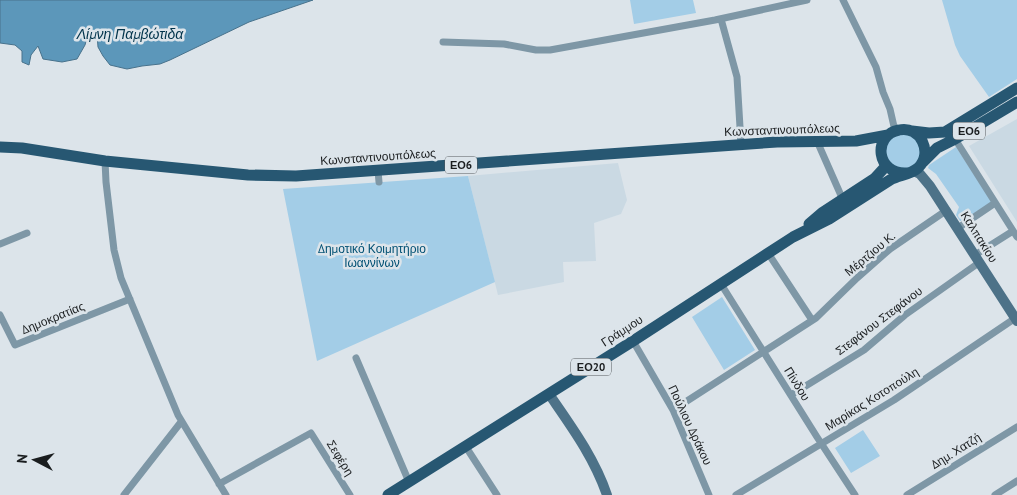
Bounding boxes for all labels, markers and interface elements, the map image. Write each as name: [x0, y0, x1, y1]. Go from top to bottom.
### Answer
water label: Λίμνη Παμβώτιδα: [76, 25, 184, 43]
street label: Κωνσταντινουπόλεως: [724, 120, 840, 139]
road number: ΕΟ6: [953, 122, 985, 140]
street label: Κωνσταντινουπόλεως: [320, 145, 436, 168]
road number: ΕΟ6: [445, 156, 477, 174]
street label: Καλπακίου: [958, 208, 1001, 265]
street label: Μέρτζιου Κ.: [841, 228, 898, 279]
park label: Δημοτικό Κοιμητήριο Ιωαννίνων: [318, 241, 426, 270]
street label: Στεφάνου Στεφάνου: [832, 283, 925, 358]
street label: Δημοκρατίας: [19, 298, 87, 337]
street label: Γράμμου: [598, 312, 645, 350]
road number: ΕΟ20: [571, 358, 611, 376]
street label: Πίνδου: [781, 364, 814, 404]
street label: Μαρίκας Κοτοπούλη: [822, 364, 921, 433]
street label: Πούλιου Δράκου: [665, 382, 716, 467]
street label: Δημ. Χατζή: [928, 429, 984, 472]
north arrow: [10, 435, 60, 485]
street label: Σεφέρη: [324, 437, 357, 478]
text: N: [13, 453, 32, 464]

